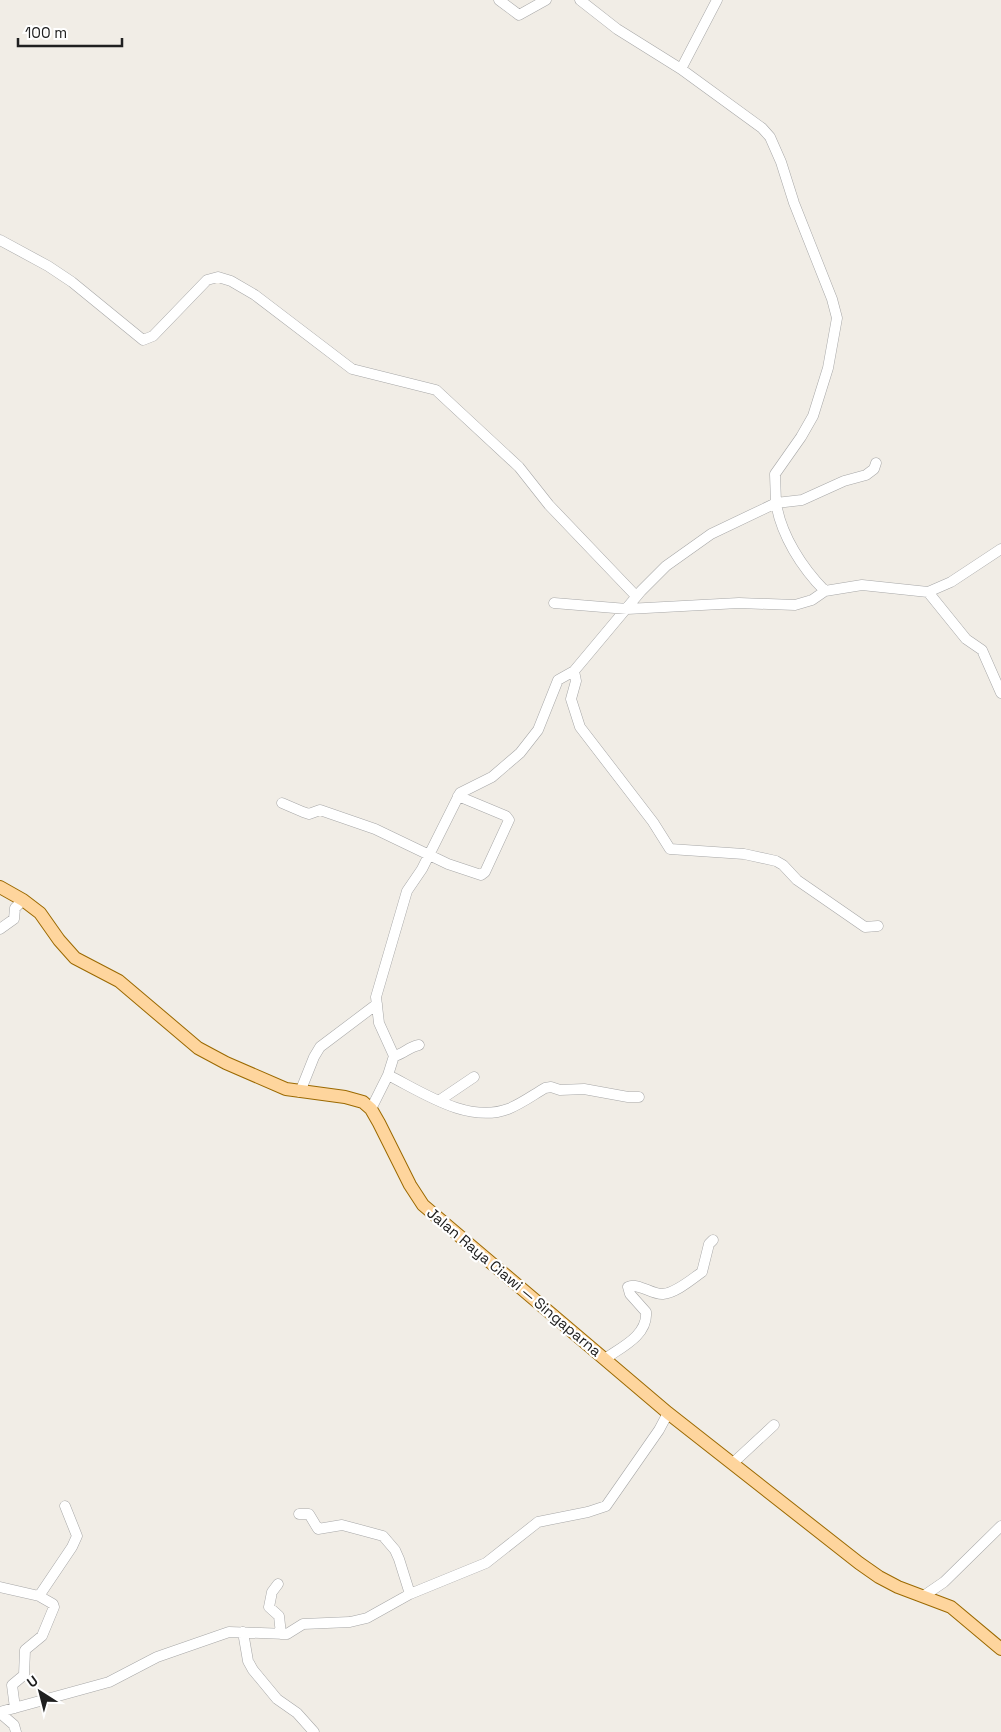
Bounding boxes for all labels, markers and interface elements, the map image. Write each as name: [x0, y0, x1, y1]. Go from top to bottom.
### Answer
scale bar: [18, 15, 121, 47]
text: 100 m: [25, 23, 67, 42]
street label: Jalan Raya Ciawi — Singaparna: [423, 1203, 606, 1361]
north arrow: [15, 1667, 65, 1717]
text: U: [23, 1671, 41, 1692]

